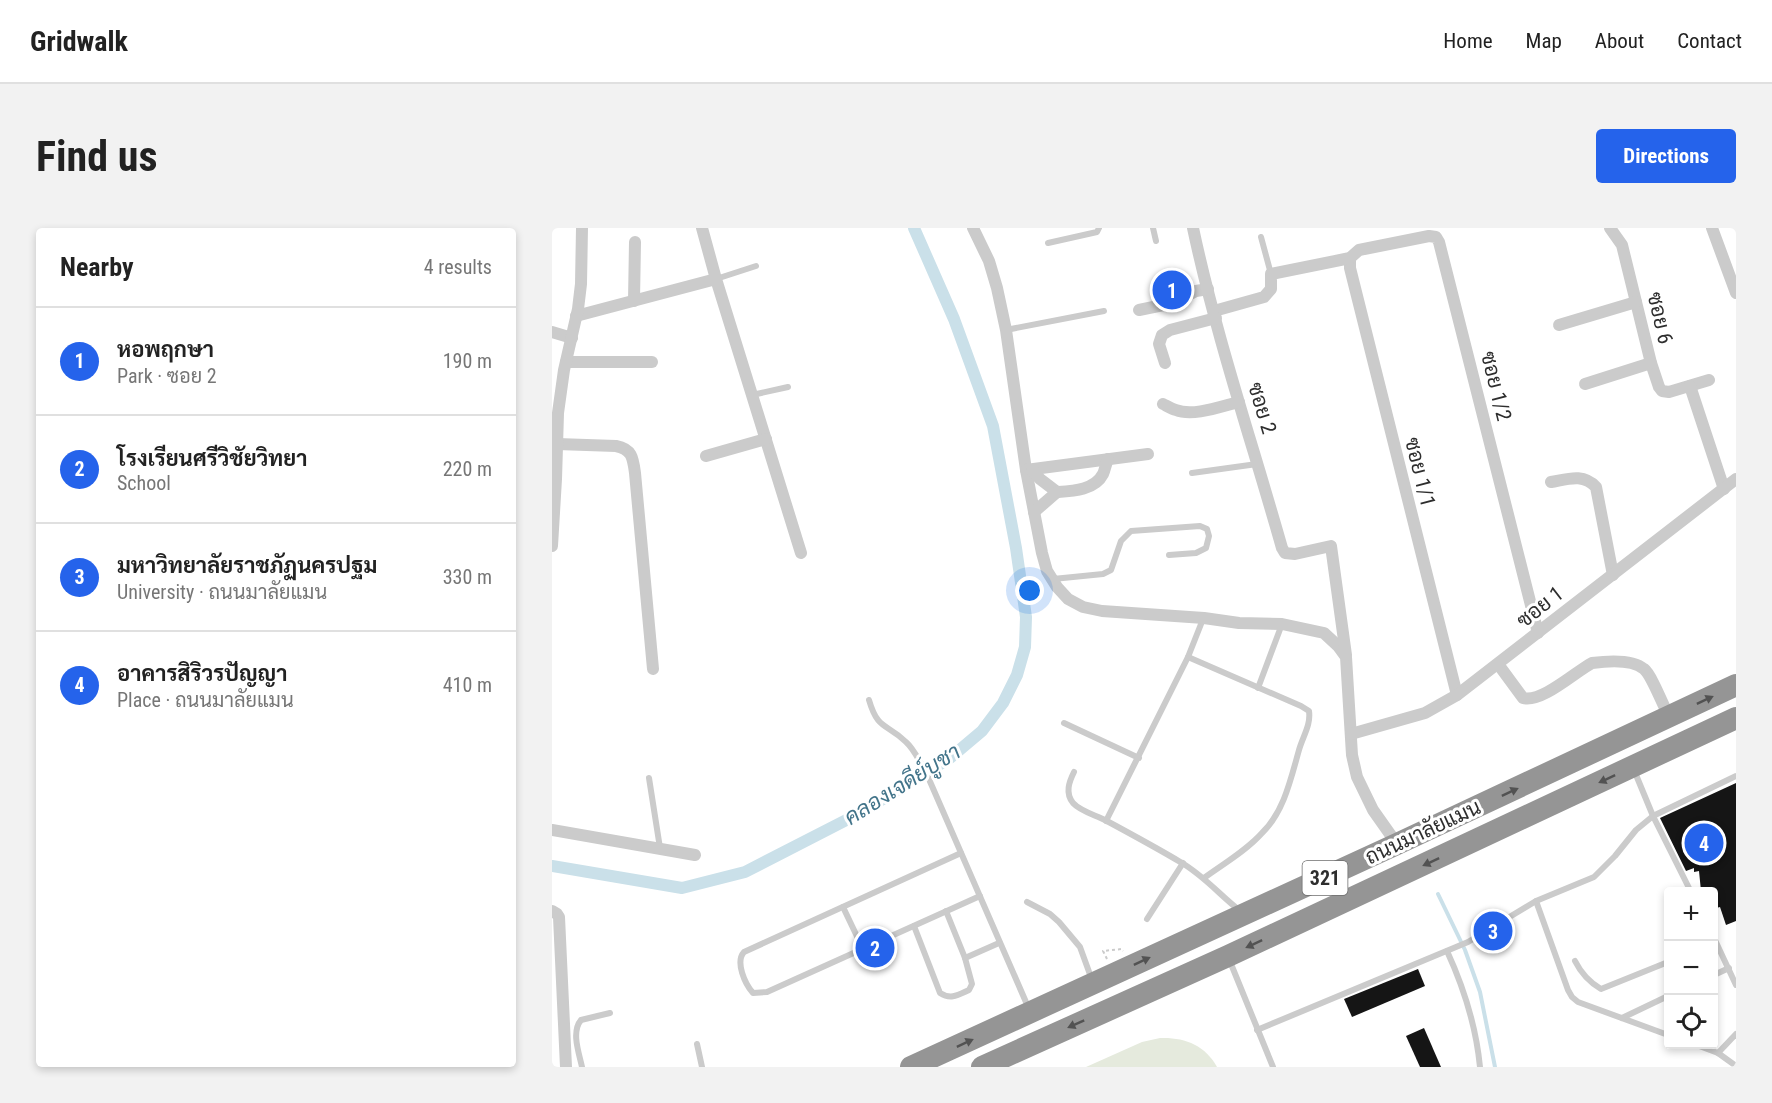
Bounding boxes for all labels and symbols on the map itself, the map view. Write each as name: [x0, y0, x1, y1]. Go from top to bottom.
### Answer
pin: 1: [1152, 268, 1192, 312]
street label: ซอย 6: [1642, 290, 1678, 346]
street label: ซอย 1/2: [1476, 349, 1516, 423]
street label: ซอย 2: [1243, 379, 1281, 437]
street label: ซอย 1/1: [1400, 435, 1440, 509]
your location: [1015, 576, 1044, 605]
street label: ซอย 1: [1512, 581, 1568, 633]
one-way arrow: [1696, 695, 1713, 704]
water label: คลองเจดีย์บูชา: [839, 737, 966, 832]
one-way arrow: [1599, 775, 1616, 784]
one-way arrow: [1501, 787, 1518, 796]
street label: ถนนมาลัยแมน: [1361, 795, 1485, 869]
pin: 4: [1684, 820, 1724, 866]
one-way arrow: [1422, 857, 1439, 866]
road number: 321: [1302, 861, 1348, 895]
pin: 3: [1474, 908, 1512, 954]
pin: 2: [856, 926, 894, 970]
one-way arrow: [1245, 940, 1263, 949]
one-way arrow: [1133, 957, 1150, 966]
one-way arrow: [1067, 1019, 1085, 1029]
one-way arrow: [956, 1038, 973, 1047]

